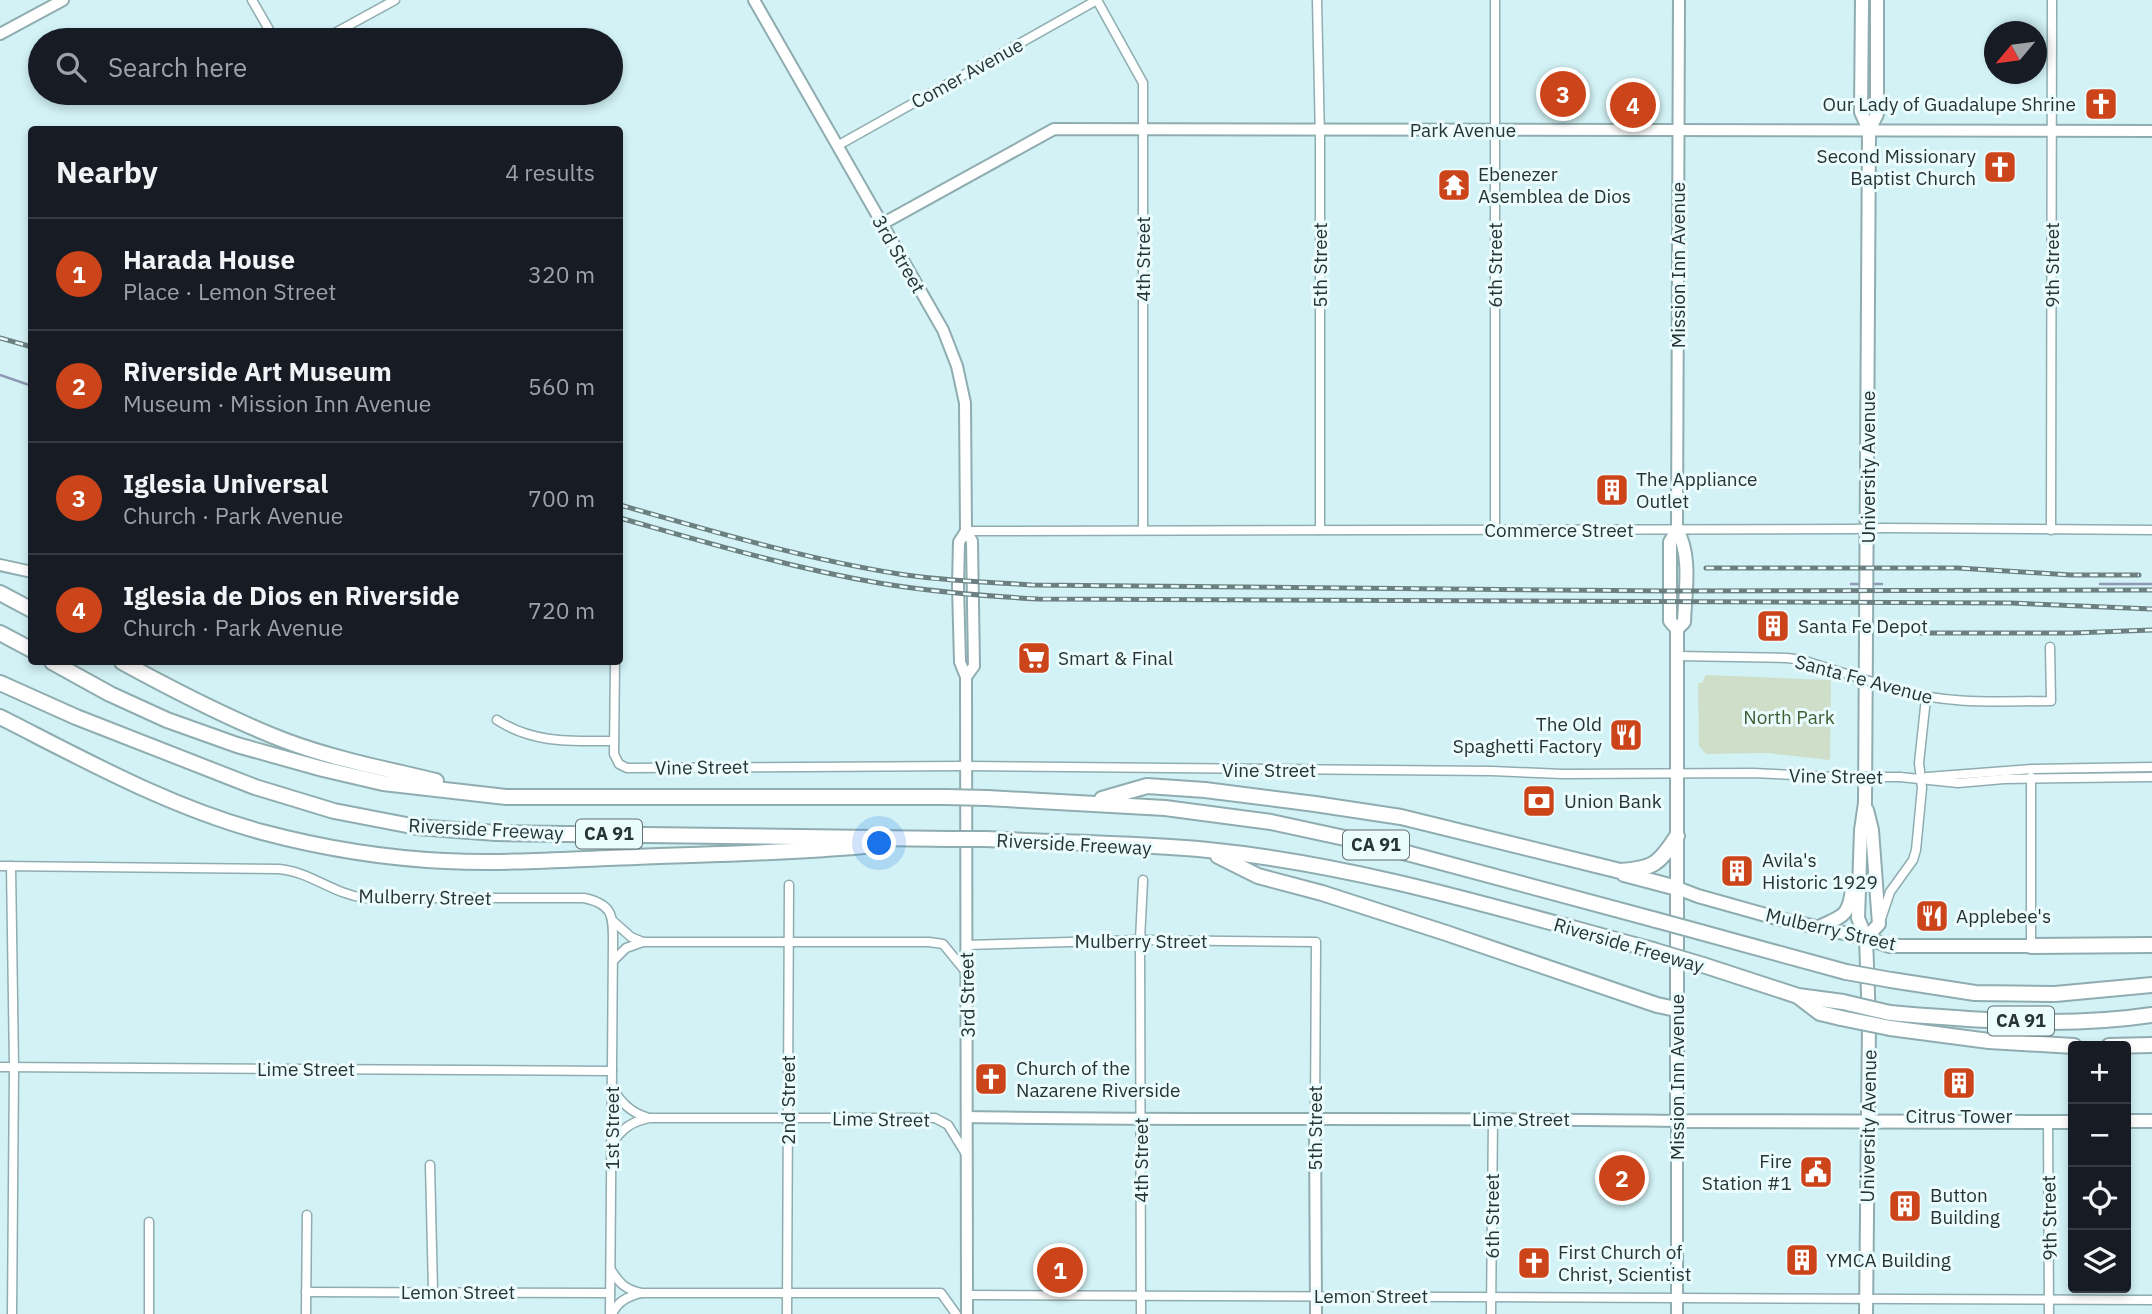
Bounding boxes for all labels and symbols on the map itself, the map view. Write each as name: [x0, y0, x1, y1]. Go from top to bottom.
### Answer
north arrow: [1984, 21, 2047, 84]
street label: Comer Avenue: [907, 32, 1027, 114]
pin: 3: [1540, 68, 1586, 120]
pin: 4: [1610, 79, 1656, 131]
church icon: Our Lady of Guadalupe Shrine: [2082, 85, 2120, 123]
place label: Our Lady of Guadalupe Shrine: [1823, 92, 2076, 116]
street label: Park Avenue: [1410, 118, 1516, 142]
place label: Second Missionary Baptist Church: [1817, 144, 1977, 190]
church icon: Second Missionary Baptist Church: [1981, 148, 2019, 186]
place label: Ebenezer Asemblea de Dios: [1478, 162, 1631, 208]
temple icon: Ebenezer Asemblea de Dios: [1435, 166, 1473, 204]
street label: Mission Inn Avenue: [1666, 182, 1690, 348]
street label: 3rd Street: [867, 211, 931, 297]
street label: 4th Street: [1131, 216, 1155, 302]
street label: 5th Street: [1308, 222, 1332, 308]
street label: 6th Street: [1483, 222, 1507, 308]
street label: 9th Street: [2040, 222, 2064, 308]
street label: University Avenue: [1856, 390, 1880, 544]
place label: The Appliance Outlet: [1636, 467, 1758, 513]
building icon: The Appliance Outlet: [1593, 471, 1631, 509]
street label: Commerce Street: [1484, 518, 1634, 542]
building icon: Santa Fe Depot: [1754, 607, 1792, 645]
place label: Santa Fe Depot: [1798, 614, 1928, 638]
supermarket icon: Smart & Final: [1015, 639, 1053, 677]
place label: Smart & Final: [1058, 646, 1173, 670]
street label: Santa Fe Avenue: [1792, 649, 1936, 709]
park label: North Park: [1743, 705, 1835, 729]
place label: The Old Spaghetti Factory: [1453, 712, 1603, 758]
restaurant icon: The Old Spaghetti Factory: [1607, 716, 1645, 754]
street label: Vine Street: [655, 754, 749, 780]
street label: Vine Street: [1222, 758, 1316, 782]
street label: Vine Street: [1789, 763, 1883, 789]
bank icon: Union Bank: [1520, 782, 1558, 820]
place label: Union Bank: [1564, 789, 1662, 813]
street label: Riverside Freeway: [408, 813, 565, 845]
road number: CA 91: [576, 820, 642, 848]
your location: [862, 826, 896, 860]
street label: Riverside Freeway: [996, 828, 1153, 860]
road number: CA 91: [1343, 830, 1409, 860]
place label: Avila's Historic 1929: [1762, 848, 1878, 894]
building icon: Avila's Historic 1929: [1718, 852, 1756, 890]
street label: Mulberry Street: [358, 884, 492, 910]
restaurant icon: Applebee's: [1913, 897, 1951, 935]
street label: Mulberry Street: [1763, 902, 1899, 956]
place label: Applebee's: [1956, 904, 2051, 928]
street label: Riverside Freeway: [1551, 912, 1707, 978]
street label: Mulberry Street: [1074, 929, 1208, 953]
street label: 3rd Street: [954, 952, 980, 1038]
street label: Mission Inn Avenue: [1665, 994, 1689, 1160]
road number: CA 91: [1988, 1006, 2054, 1036]
street label: University Avenue: [1855, 1049, 1881, 1203]
street label: 2nd Street: [776, 1055, 800, 1145]
place label: Church of the Nazarene Riverside: [1016, 1056, 1181, 1102]
street label: Lime Street: [257, 1057, 355, 1081]
church icon: Church of the Nazarene Riverside: [972, 1060, 1010, 1098]
building icon: Citrus Tower: [1940, 1064, 1978, 1102]
street label: 5th Street: [1303, 1085, 1327, 1171]
street label: 1st Street: [600, 1086, 624, 1170]
place label: Citrus Tower: [1906, 1104, 2012, 1128]
street label: Lime Street: [832, 1106, 930, 1132]
street label: Lime Street: [1472, 1107, 1570, 1131]
street label: 4th Street: [1129, 1117, 1153, 1203]
place label: Fire Station #1: [1702, 1149, 1792, 1195]
pin: 2: [1599, 1152, 1645, 1204]
public building icon: Fire Station #1: [1797, 1153, 1835, 1191]
street label: 6th Street: [1480, 1173, 1504, 1259]
street label: 9th Street: [2036, 1175, 2062, 1261]
place label: Button Building: [1930, 1183, 2000, 1229]
building icon: Button Building: [1886, 1187, 1924, 1225]
place label: First Church of Christ, Scientist: [1558, 1240, 1692, 1286]
building icon: YMCA Building: [1783, 1241, 1821, 1279]
pin: 1: [1037, 1244, 1083, 1296]
church icon: First Church of Christ, Scientist: [1515, 1244, 1553, 1282]
place label: YMCA Building: [1826, 1248, 1951, 1272]
street label: Lemon Street: [401, 1280, 515, 1304]
street label: Lemon Street: [1314, 1284, 1428, 1308]

